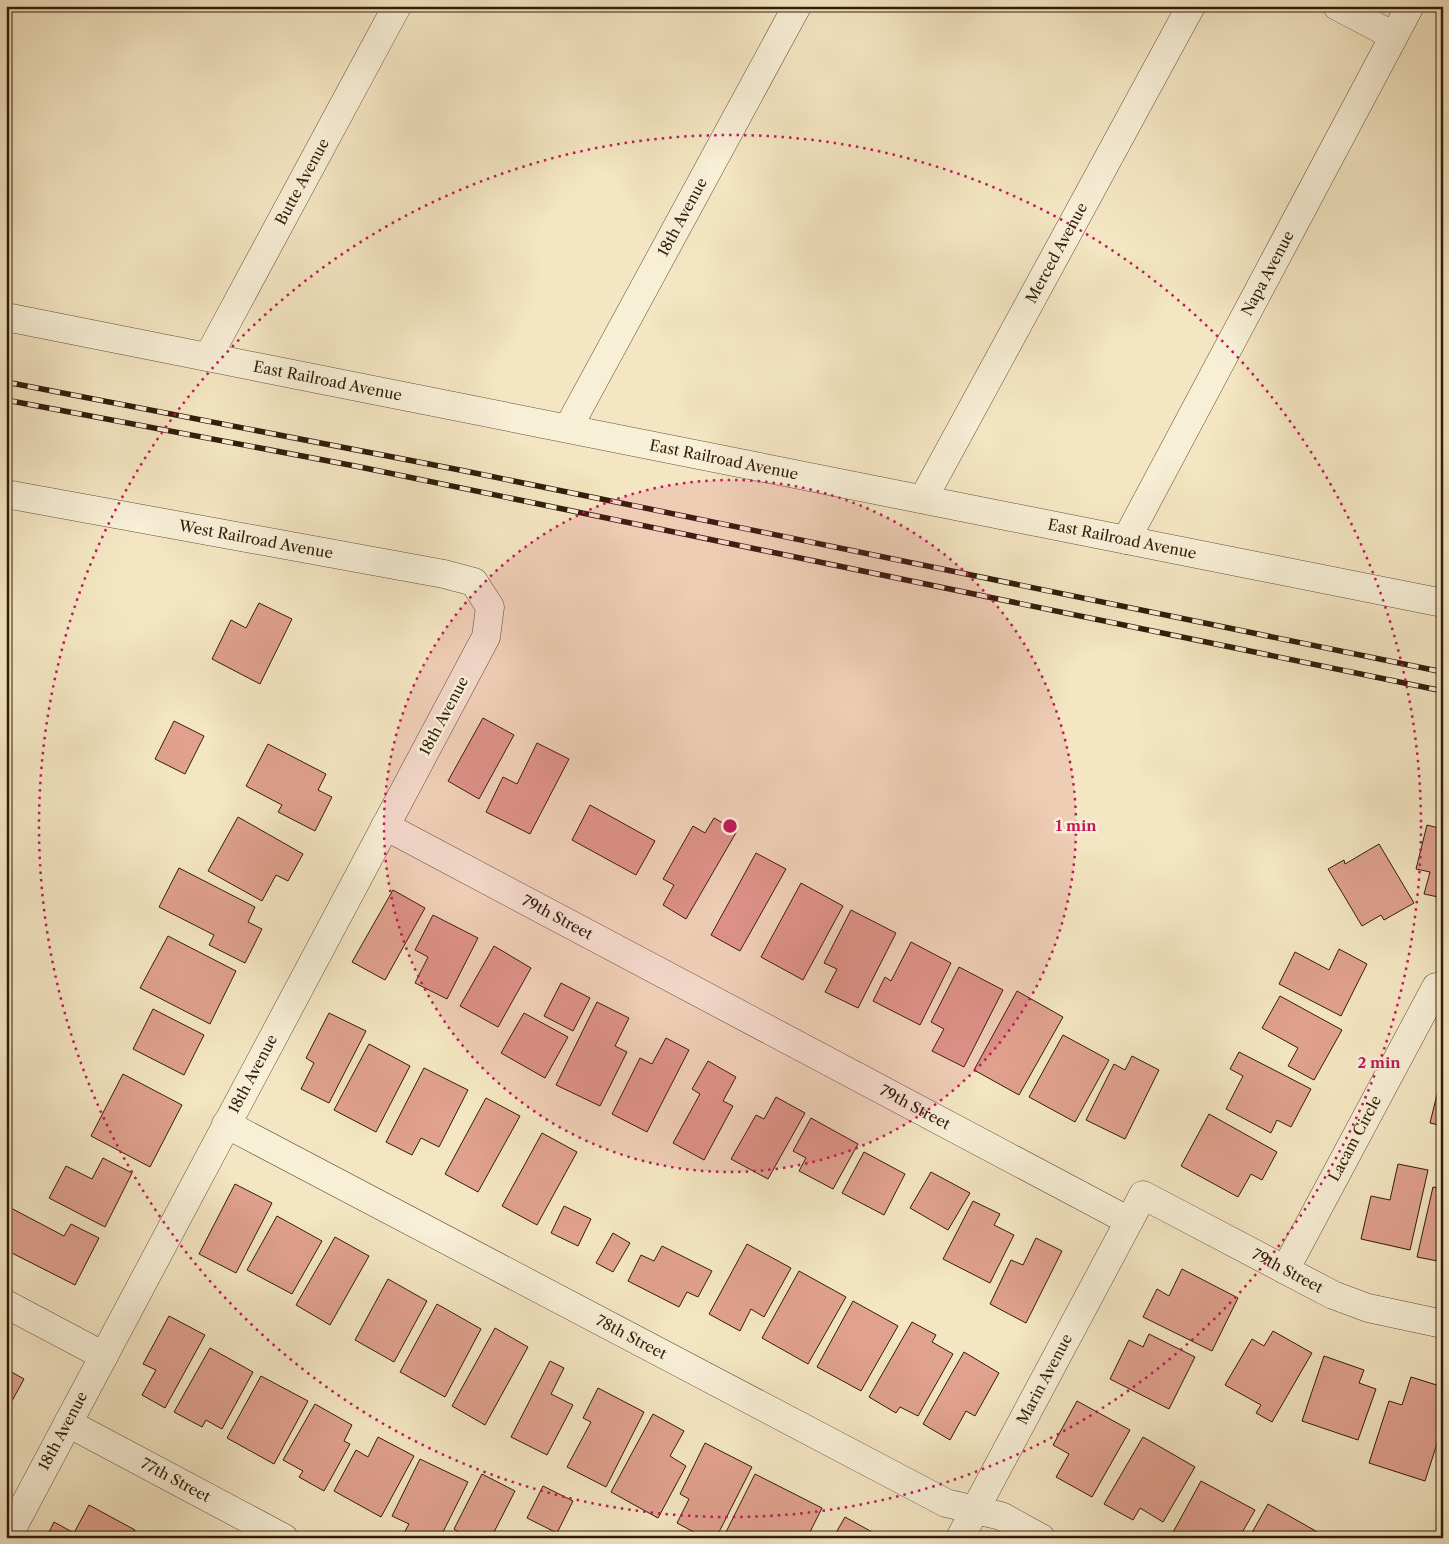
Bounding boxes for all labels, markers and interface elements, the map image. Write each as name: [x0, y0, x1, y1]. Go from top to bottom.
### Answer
street label: Butte Avenue: [271, 135, 333, 228]
street label: 18th Avenue: [653, 174, 711, 259]
street label: Merced Avenue: [1021, 199, 1091, 306]
street label: Napa Avenue: [1237, 227, 1298, 319]
street label: East Railroad Avenue: [252, 356, 404, 405]
street label: East Railroad Avenue: [648, 435, 800, 483]
street label: East Railroad Avenue: [1046, 515, 1198, 563]
street label: West Railroad Avenue: [176, 516, 335, 563]
street label: 18th Avenue: [415, 673, 472, 758]
text: 1 min: [1055, 816, 1097, 835]
centre of rings: [721, 817, 739, 835]
street label: 79th Street: [519, 890, 597, 944]
street label: 18th Avenue: [224, 1031, 281, 1116]
text: 2 min: [1357, 1053, 1401, 1072]
street label: 79th Street: [877, 1080, 954, 1134]
street label: Lacam Circle: [1324, 1092, 1385, 1184]
street label: 79th Street: [1249, 1244, 1327, 1297]
street label: 78th Street: [593, 1310, 671, 1364]
street label: Marin Avenue: [1012, 1330, 1076, 1428]
street label: 18th Avenue: [34, 1388, 91, 1473]
street label: 77th Street: [138, 1454, 215, 1506]

